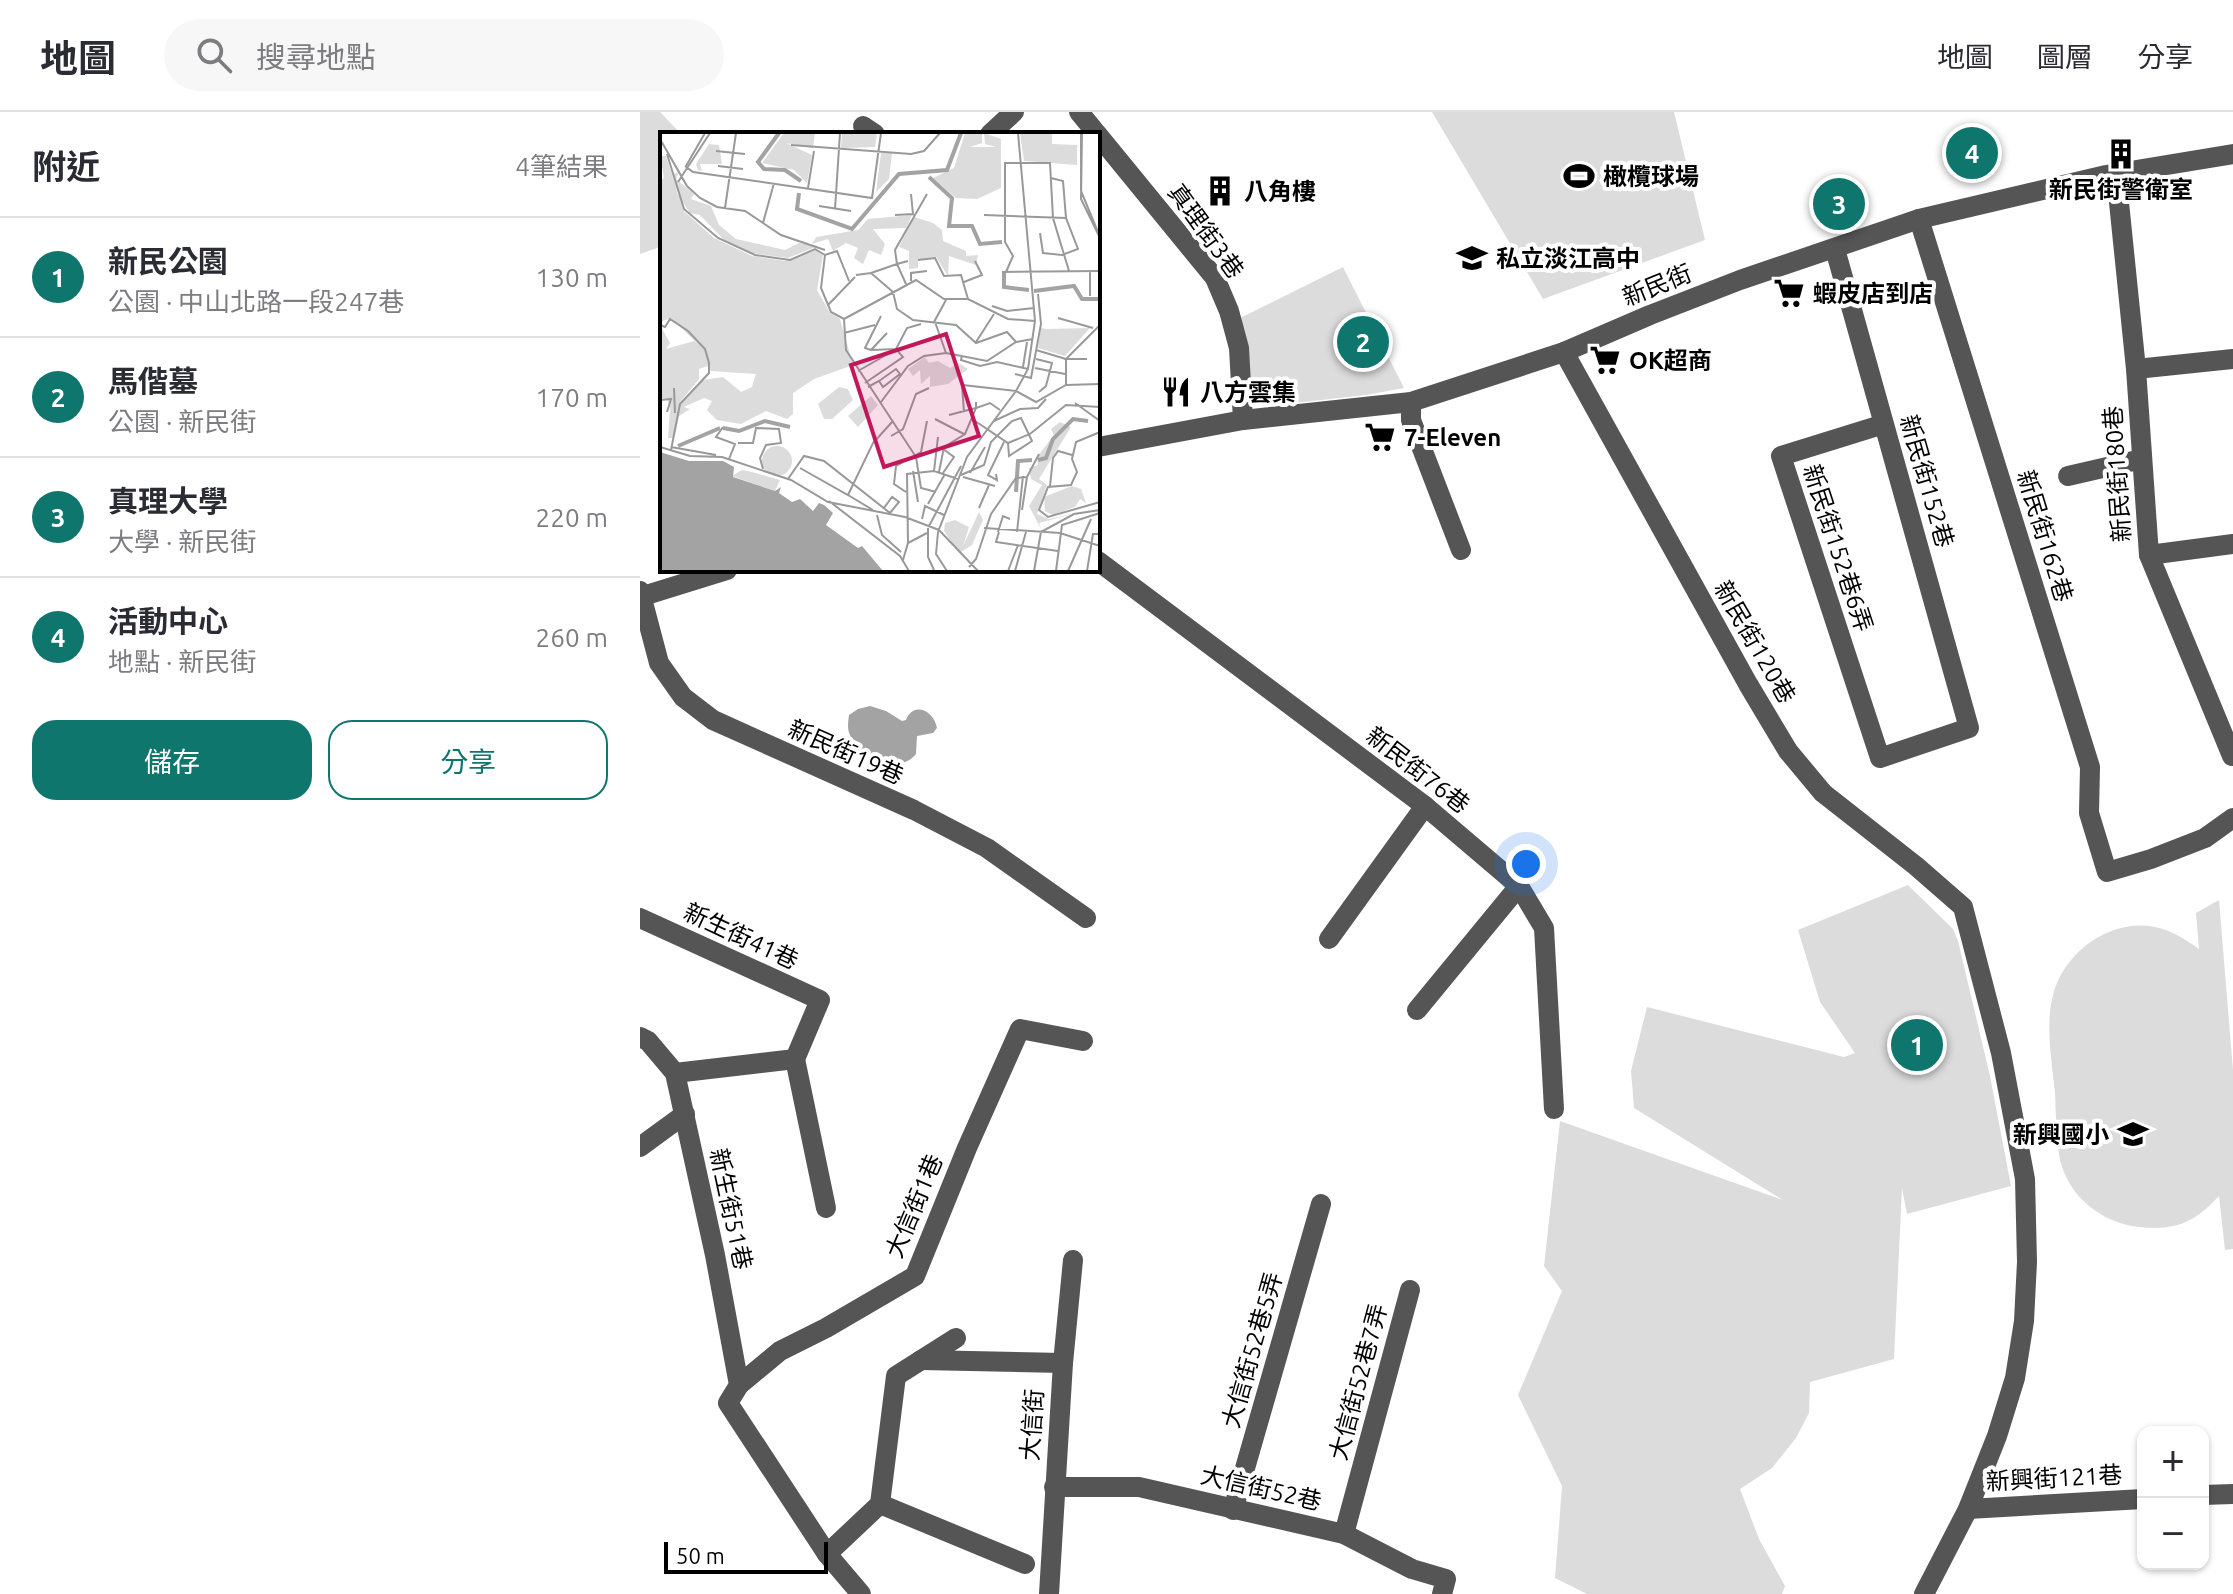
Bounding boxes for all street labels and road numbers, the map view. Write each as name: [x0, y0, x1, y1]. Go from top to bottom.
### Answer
street label: 真理街3巷: [1163, 179, 1249, 283]
street label: 新民街: [1619, 259, 1695, 311]
street label: 新民街180巷: [2099, 405, 2135, 543]
street label: 新民街152巷: [1895, 412, 1959, 550]
street label: 新民街152巷6弄: [1798, 461, 1878, 635]
street label: 新民街162巷: [2012, 467, 2078, 605]
street label: 新民街120巷: [1709, 576, 1801, 708]
street label: 新民街19巷: [784, 715, 908, 789]
street label: 新民街76巷: [1361, 721, 1475, 819]
street label: 新生街41巷: [680, 898, 802, 974]
street label: 新生街51巷: [705, 1146, 757, 1272]
street label: 大信街1巷: [880, 1150, 948, 1262]
street label: 大信街52巷5弄: [1217, 1269, 1287, 1431]
street label: 大信街52巷7弄: [1324, 1301, 1392, 1463]
street label: 大信街: [1016, 1388, 1048, 1462]
street label: 大信街52巷: [1198, 1461, 1324, 1515]
street label: 新興街121巷: [1985, 1461, 2123, 1495]

